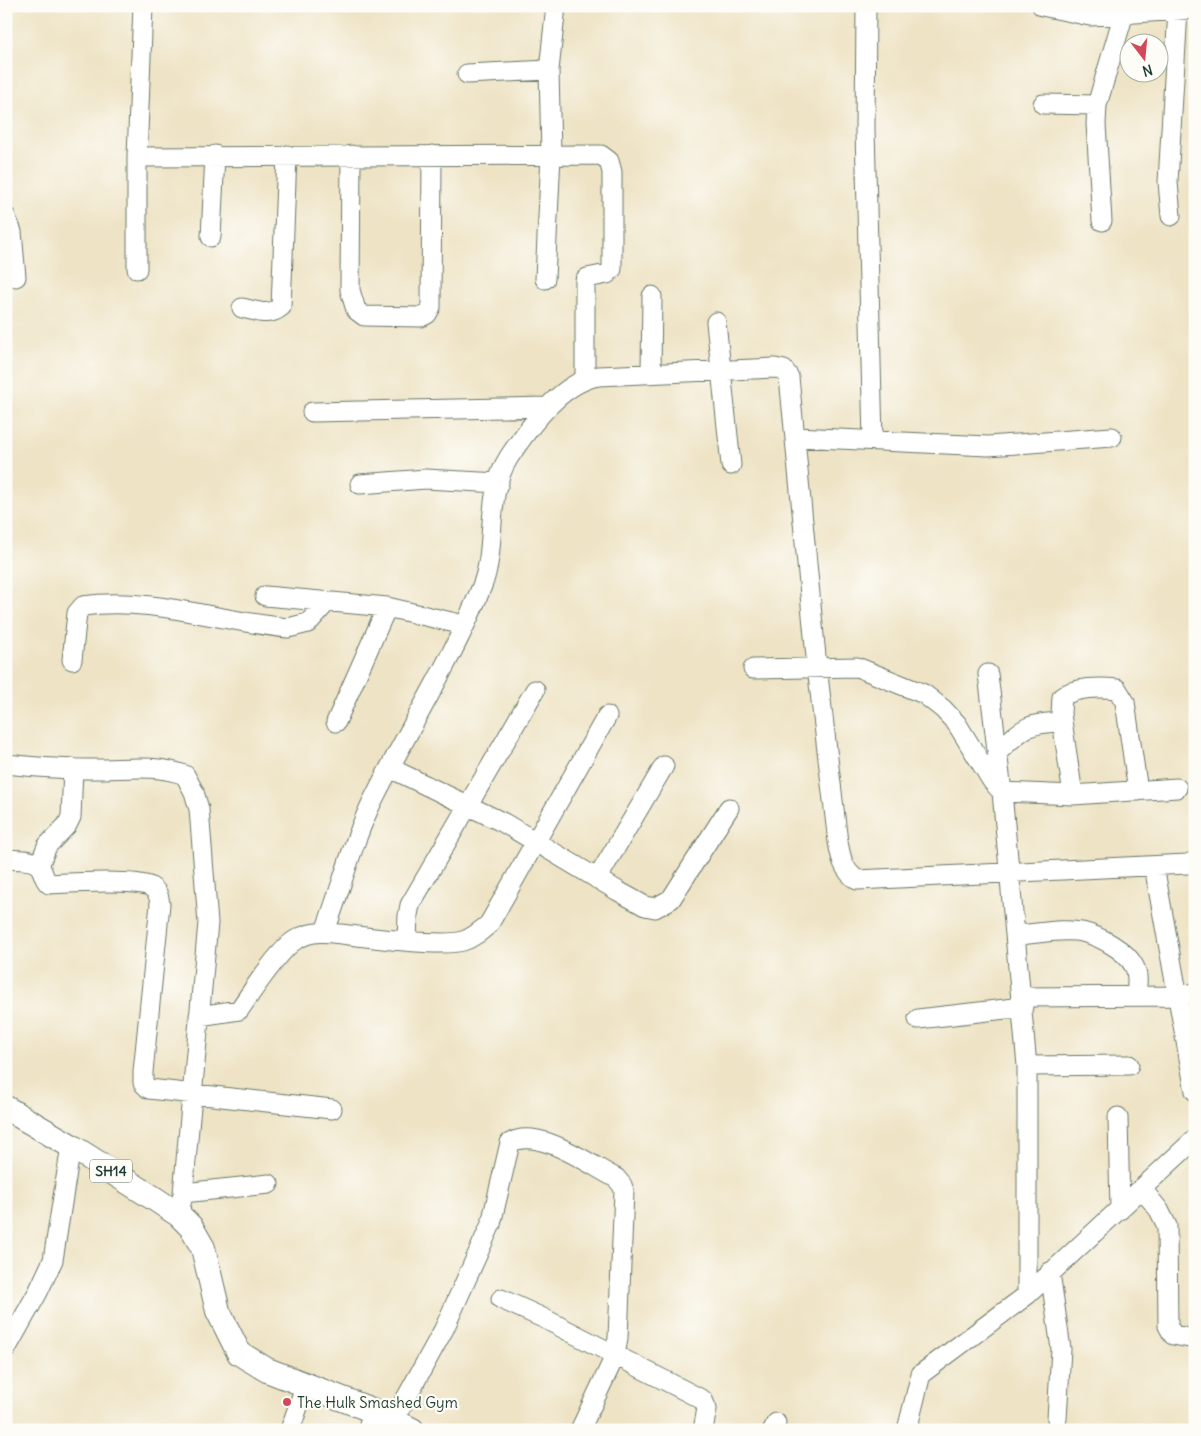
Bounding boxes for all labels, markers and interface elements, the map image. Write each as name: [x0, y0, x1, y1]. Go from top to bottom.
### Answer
north arrow: [1118, 32, 1168, 82]
text: N: [1140, 61, 1155, 80]
road number: SH14: [90, 1160, 132, 1182]
place label: The Hulk Smashed Gym: [297, 1393, 458, 1412]
marker: The Hulk Smashed Gym: [281, 1396, 293, 1408]

